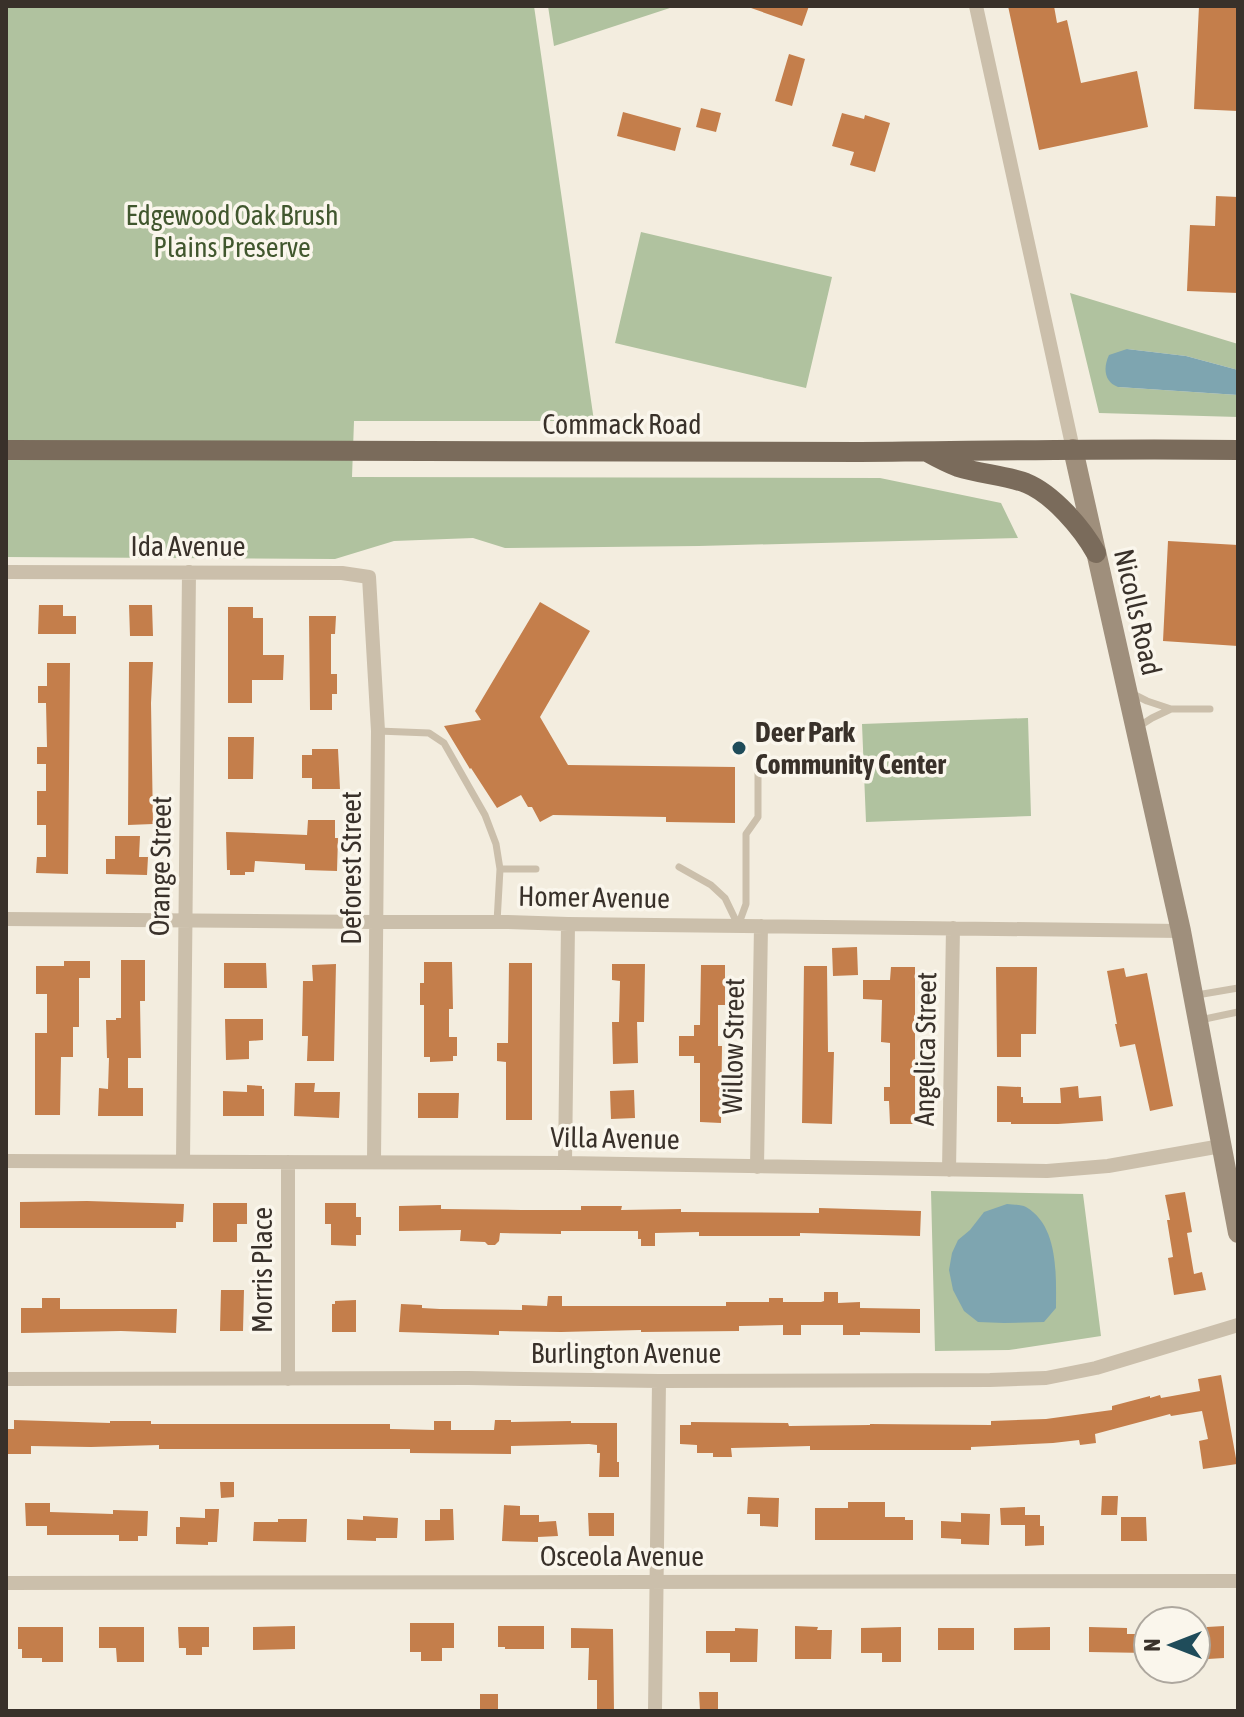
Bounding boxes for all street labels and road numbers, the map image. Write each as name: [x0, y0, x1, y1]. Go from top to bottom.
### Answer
street label: Commack Road: [542, 408, 702, 440]
street label: Ida Avenue: [131, 530, 245, 562]
street label: Nicolls Road: [1108, 546, 1168, 678]
street label: Deforest Street: [335, 791, 367, 945]
street label: Orange Street: [143, 796, 177, 936]
street label: Homer Avenue: [518, 880, 670, 914]
street label: Angelica Street: [908, 972, 942, 1126]
street label: Willow Street: [716, 978, 750, 1114]
street label: Villa Avenue: [550, 1121, 680, 1155]
street label: Morris Place: [246, 1207, 278, 1333]
street label: Burlington Avenue: [531, 1337, 721, 1369]
street label: Osceola Avenue: [540, 1540, 704, 1572]

